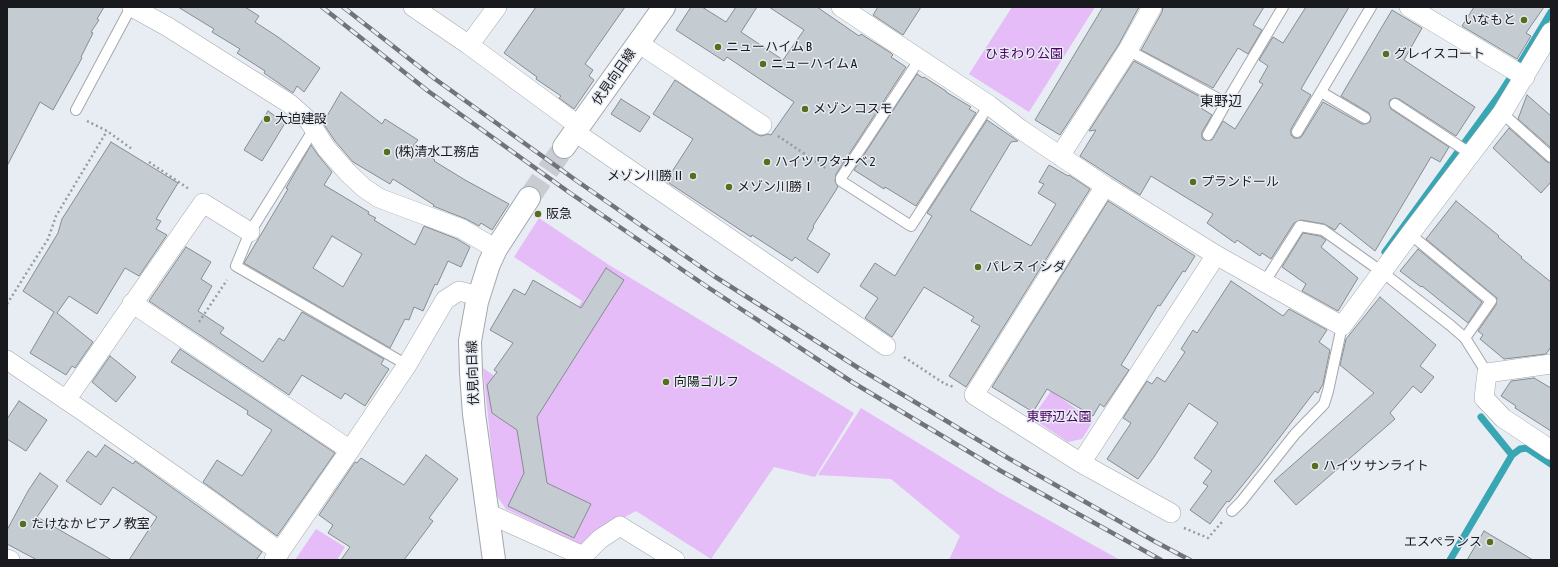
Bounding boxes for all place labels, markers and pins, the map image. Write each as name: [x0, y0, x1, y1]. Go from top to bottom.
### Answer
place label: いなもと: [1464, 12, 1516, 28]
marker: いなもと: [1519, 15, 1529, 25]
place label: ニューハイム B: [726, 39, 812, 55]
marker: ニューハイム B: [713, 42, 723, 52]
place label: グレイスコート: [1394, 46, 1485, 62]
marker: グレイスコート: [1381, 49, 1391, 59]
place label: ニューハイム A: [771, 56, 857, 72]
marker: ニューハイム A: [758, 59, 768, 69]
place label: メゾン コスモ: [813, 101, 893, 117]
marker: メゾン コスモ: [800, 104, 810, 114]
place label: 大迫建設: [275, 111, 327, 127]
marker: 大迫建設: [262, 114, 272, 124]
place label: (株)清水工務店: [395, 144, 479, 160]
marker: (株)清水工務店: [382, 147, 392, 157]
place label: ハイツ ワタナベ 2: [775, 154, 876, 170]
marker: ハイツ ワタナベ 2: [762, 157, 772, 167]
place label: メゾン川勝Ⅱ: [607, 168, 685, 184]
marker: メゾン川勝Ⅱ: [688, 171, 698, 181]
place label: プランドール: [1201, 174, 1279, 190]
marker: プランドール: [1188, 177, 1198, 187]
place label: メゾン川勝Ⅰ: [737, 179, 815, 195]
marker: メゾン川勝Ⅰ: [724, 182, 734, 192]
place label: 阪急: [546, 206, 572, 222]
marker: 阪急: [533, 209, 543, 219]
place label: パレス イシダ: [986, 259, 1066, 275]
marker: パレス イシダ: [973, 262, 983, 272]
place label: 向陽ゴルフ: [674, 374, 739, 390]
marker: 向陽ゴルフ: [661, 377, 671, 387]
place label: ハイツ サンライト: [1323, 458, 1429, 474]
marker: ハイツ サンライト: [1310, 461, 1320, 471]
place label: たけなか ピアノ教室: [31, 516, 150, 532]
marker: たけなか ピアノ教室: [18, 519, 28, 529]
place label: エスぺランス: [1404, 534, 1482, 550]
marker: エスぺランス: [1485, 537, 1495, 547]

